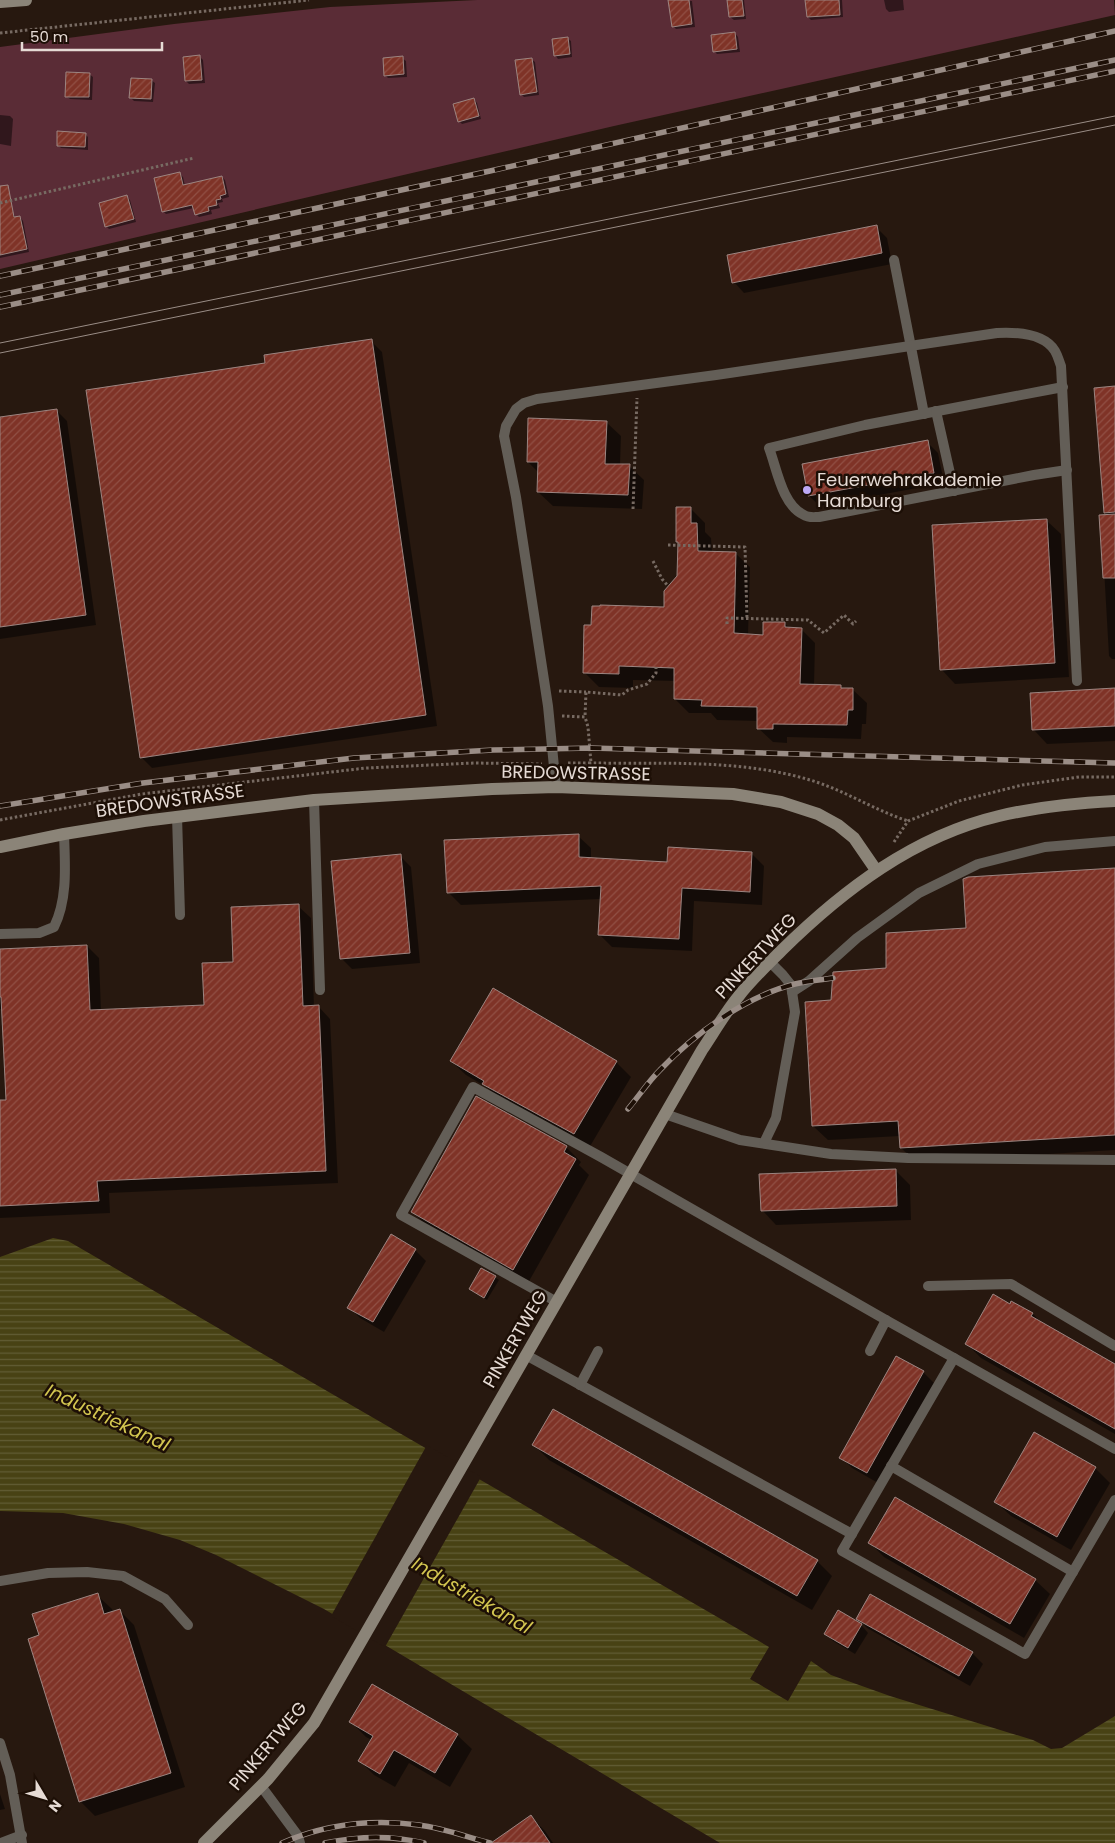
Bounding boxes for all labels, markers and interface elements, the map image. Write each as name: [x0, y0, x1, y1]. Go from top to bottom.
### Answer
scale bar: [22, 20, 162, 52]
text: 50 m: [30, 26, 68, 47]
place label: Feuerwehrakademie Hamburg: [817, 467, 1002, 513]
marker: Feuerwehrakademie Hamburg: [801, 484, 813, 496]
street label: BREDOWSTRASSE: [501, 759, 651, 786]
street label: BREDOWSTRASSE: [94, 778, 246, 823]
street label: PINKERTWEG: [709, 907, 802, 1004]
street label: PINKERTWEG: [476, 1285, 553, 1392]
water label: Industriekanal: [41, 1377, 175, 1458]
water label: Industriekanal: [407, 1550, 537, 1641]
street label: PINKERTWEG: [223, 1696, 312, 1795]
north arrow: [20, 1773, 70, 1823]
text: N: [44, 1796, 66, 1816]

